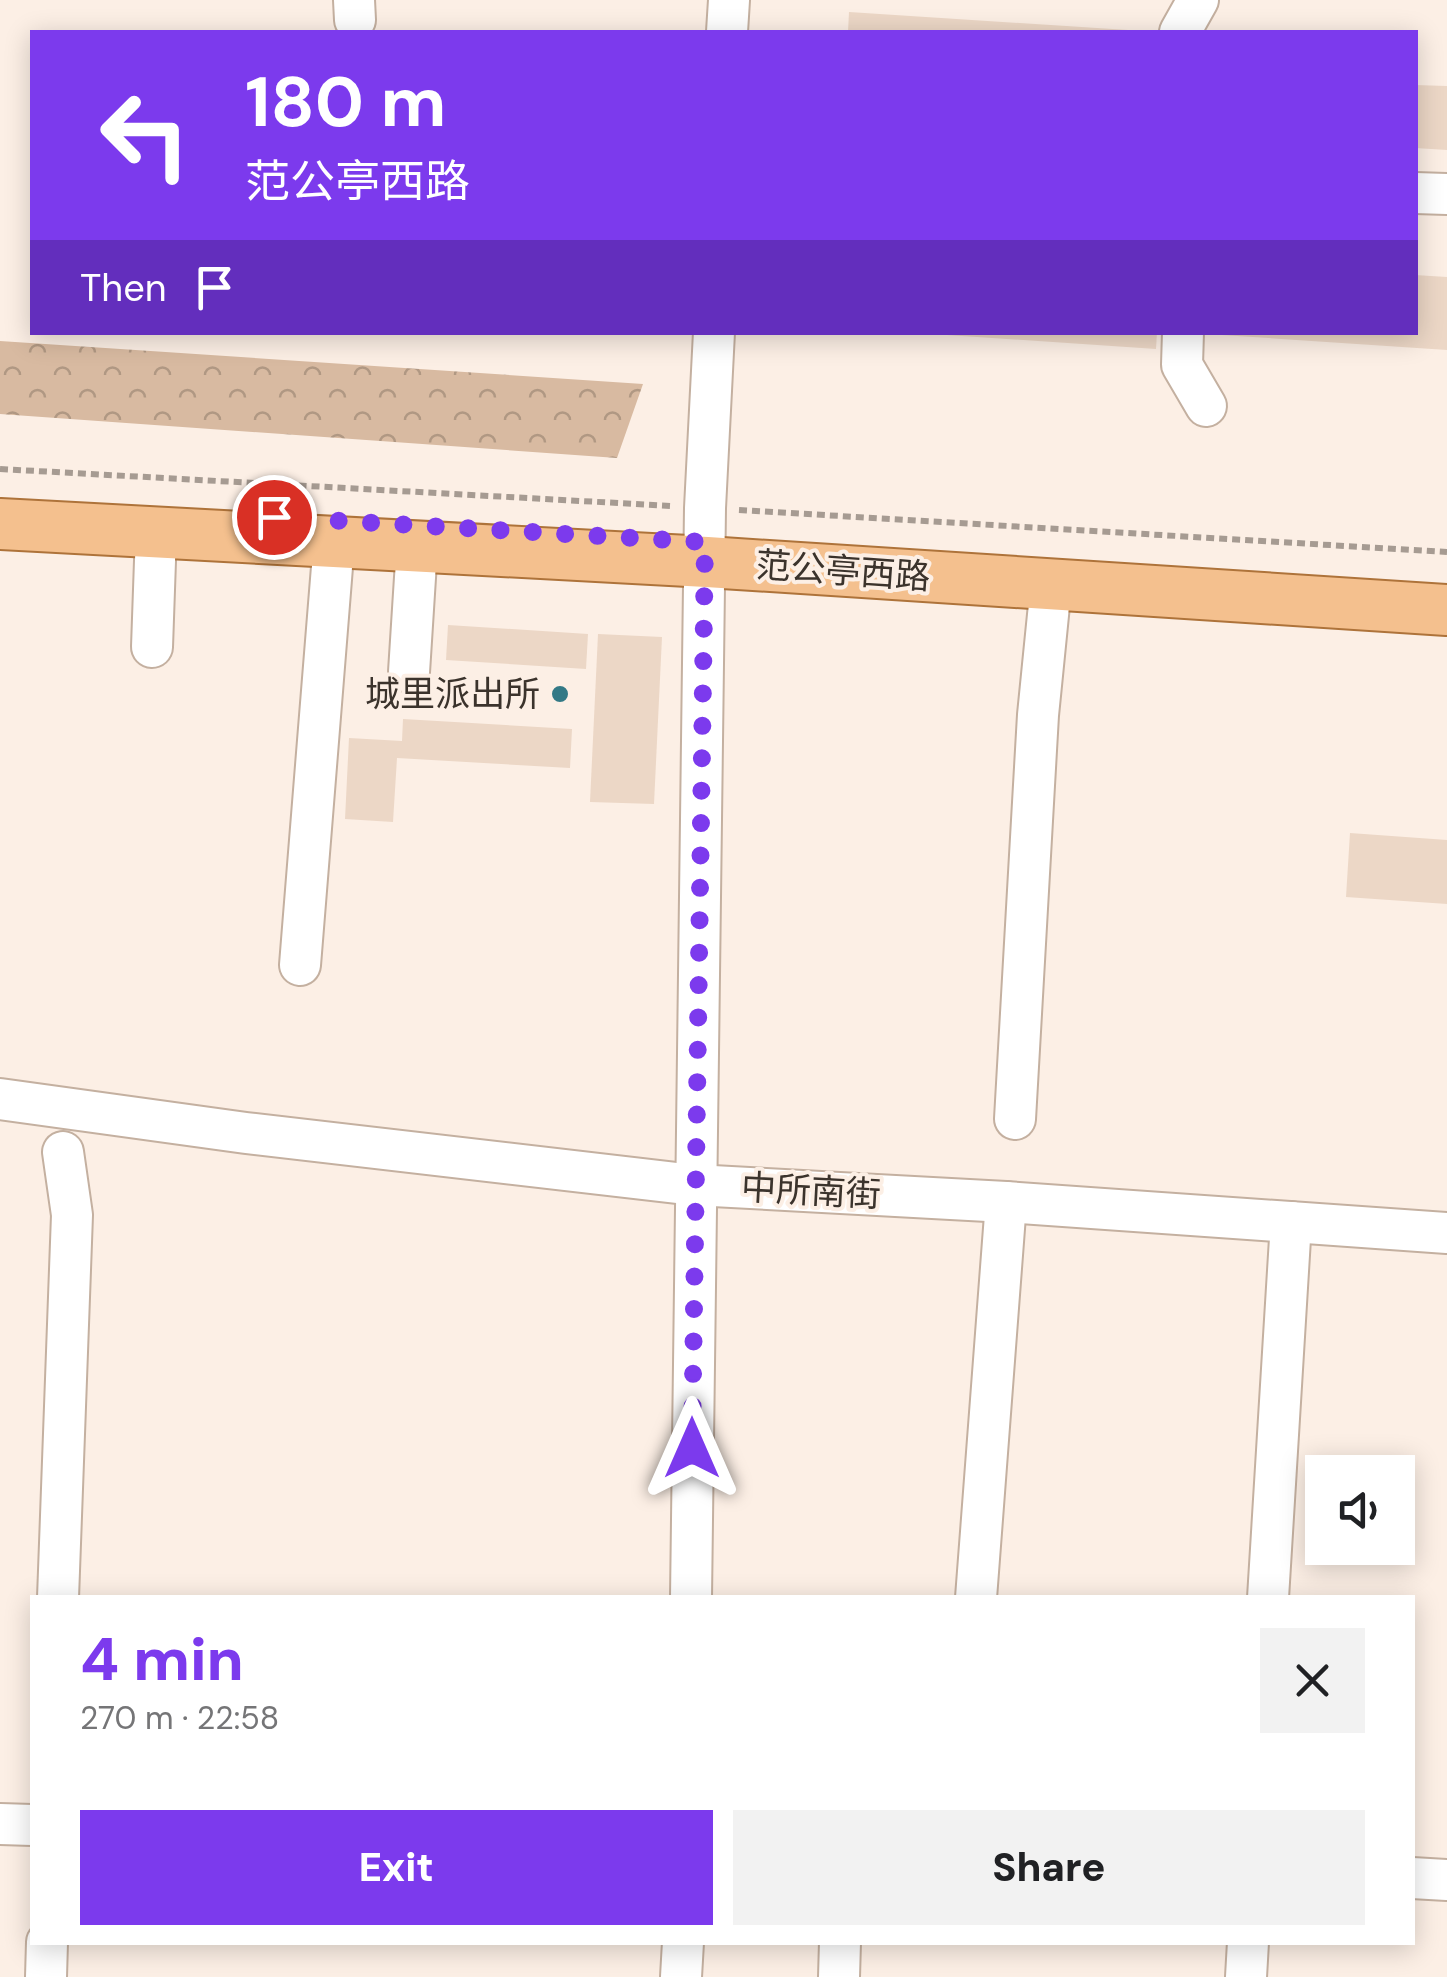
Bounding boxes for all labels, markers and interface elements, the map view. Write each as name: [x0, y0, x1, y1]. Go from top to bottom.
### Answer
text: 180 m: [245, 57, 446, 148]
icon: left: [80, 70, 210, 200]
text: 范公亭西路: [245, 152, 470, 211]
icon: arrive: [187, 260, 242, 315]
text: Then: [80, 263, 167, 313]
pin: [232, 475, 317, 560]
icon: arrive: [247, 490, 302, 545]
street label: 范公亭西路: [754, 542, 932, 600]
place label: 城里派出所: [365, 671, 540, 717]
marker: 城里派出所: [549, 683, 571, 705]
street label: 中所南街: [740, 1164, 882, 1218]
position arrow: [640, 1396, 744, 1500]
map controls: [1305, 1455, 1415, 1565]
button: sound: [1305, 1455, 1415, 1565]
text: 4 min: [80, 1620, 244, 1699]
button: close: [1260, 1628, 1365, 1733]
text: 270 m · 22:58: [80, 1697, 279, 1739]
button: Exit: [80, 1810, 713, 1925]
button: Share: [733, 1810, 1365, 1925]

